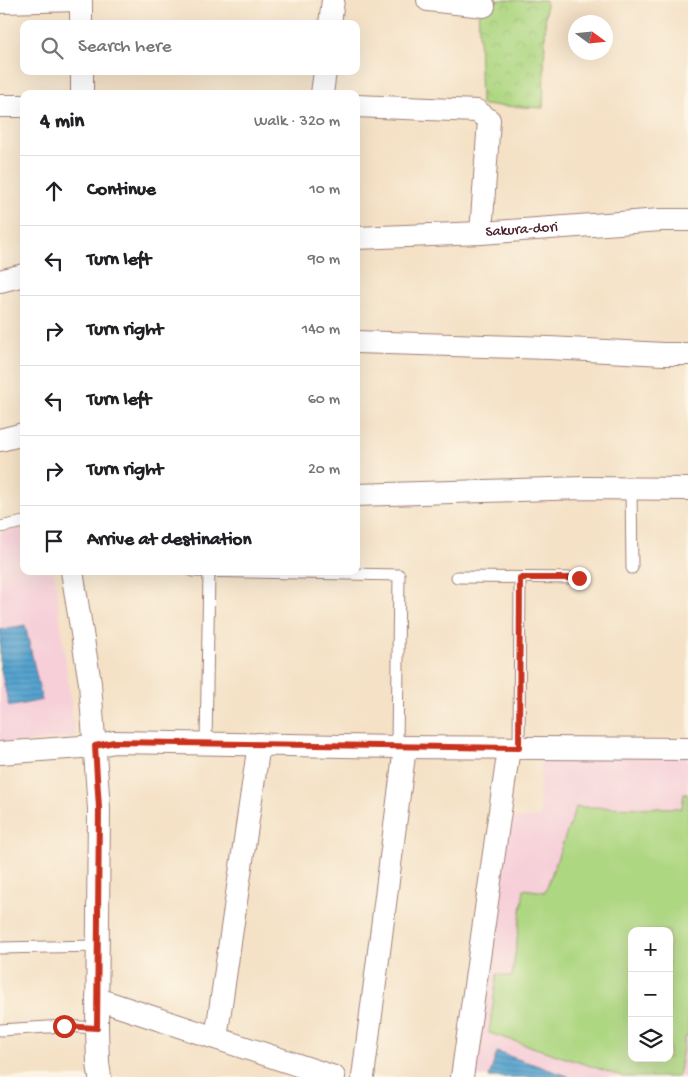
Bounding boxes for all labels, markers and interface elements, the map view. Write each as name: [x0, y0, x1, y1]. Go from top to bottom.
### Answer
north arrow: [568, 15, 613, 60]
search box: [20, 20, 360, 75]
icon: search: [38, 34, 66, 62]
text: Search here: [78, 36, 172, 59]
text: 4 min: [40, 110, 84, 135]
text: Walk · 320 m: [254, 113, 340, 132]
icon: ahead: [40, 177, 68, 205]
text: Continue: [87, 179, 156, 202]
text: 10 m: [309, 181, 340, 200]
street label: Sakura-dori: [485, 218, 559, 242]
icon: left: [40, 247, 68, 275]
text: Turn left: [87, 249, 151, 272]
text: 90 m: [308, 251, 340, 270]
icon: right: [40, 317, 68, 345]
text: Turn right: [87, 319, 163, 342]
text: 140 m: [302, 321, 340, 340]
icon: left: [40, 387, 68, 415]
text: Turn left: [87, 389, 151, 412]
text: 60 m: [308, 391, 340, 410]
icon: right: [40, 457, 68, 485]
text: Turn right: [87, 459, 163, 482]
text: 20 m: [308, 461, 340, 480]
icon: arrive: [40, 527, 68, 555]
text: Arrive at destination: [87, 529, 251, 552]
route end: [568, 567, 591, 590]
map controls: [628, 927, 673, 1062]
button: +: [628, 927, 673, 972]
button: −: [628, 972, 673, 1017]
route start: [53, 1015, 76, 1038]
button: layers: [628, 1017, 673, 1062]

